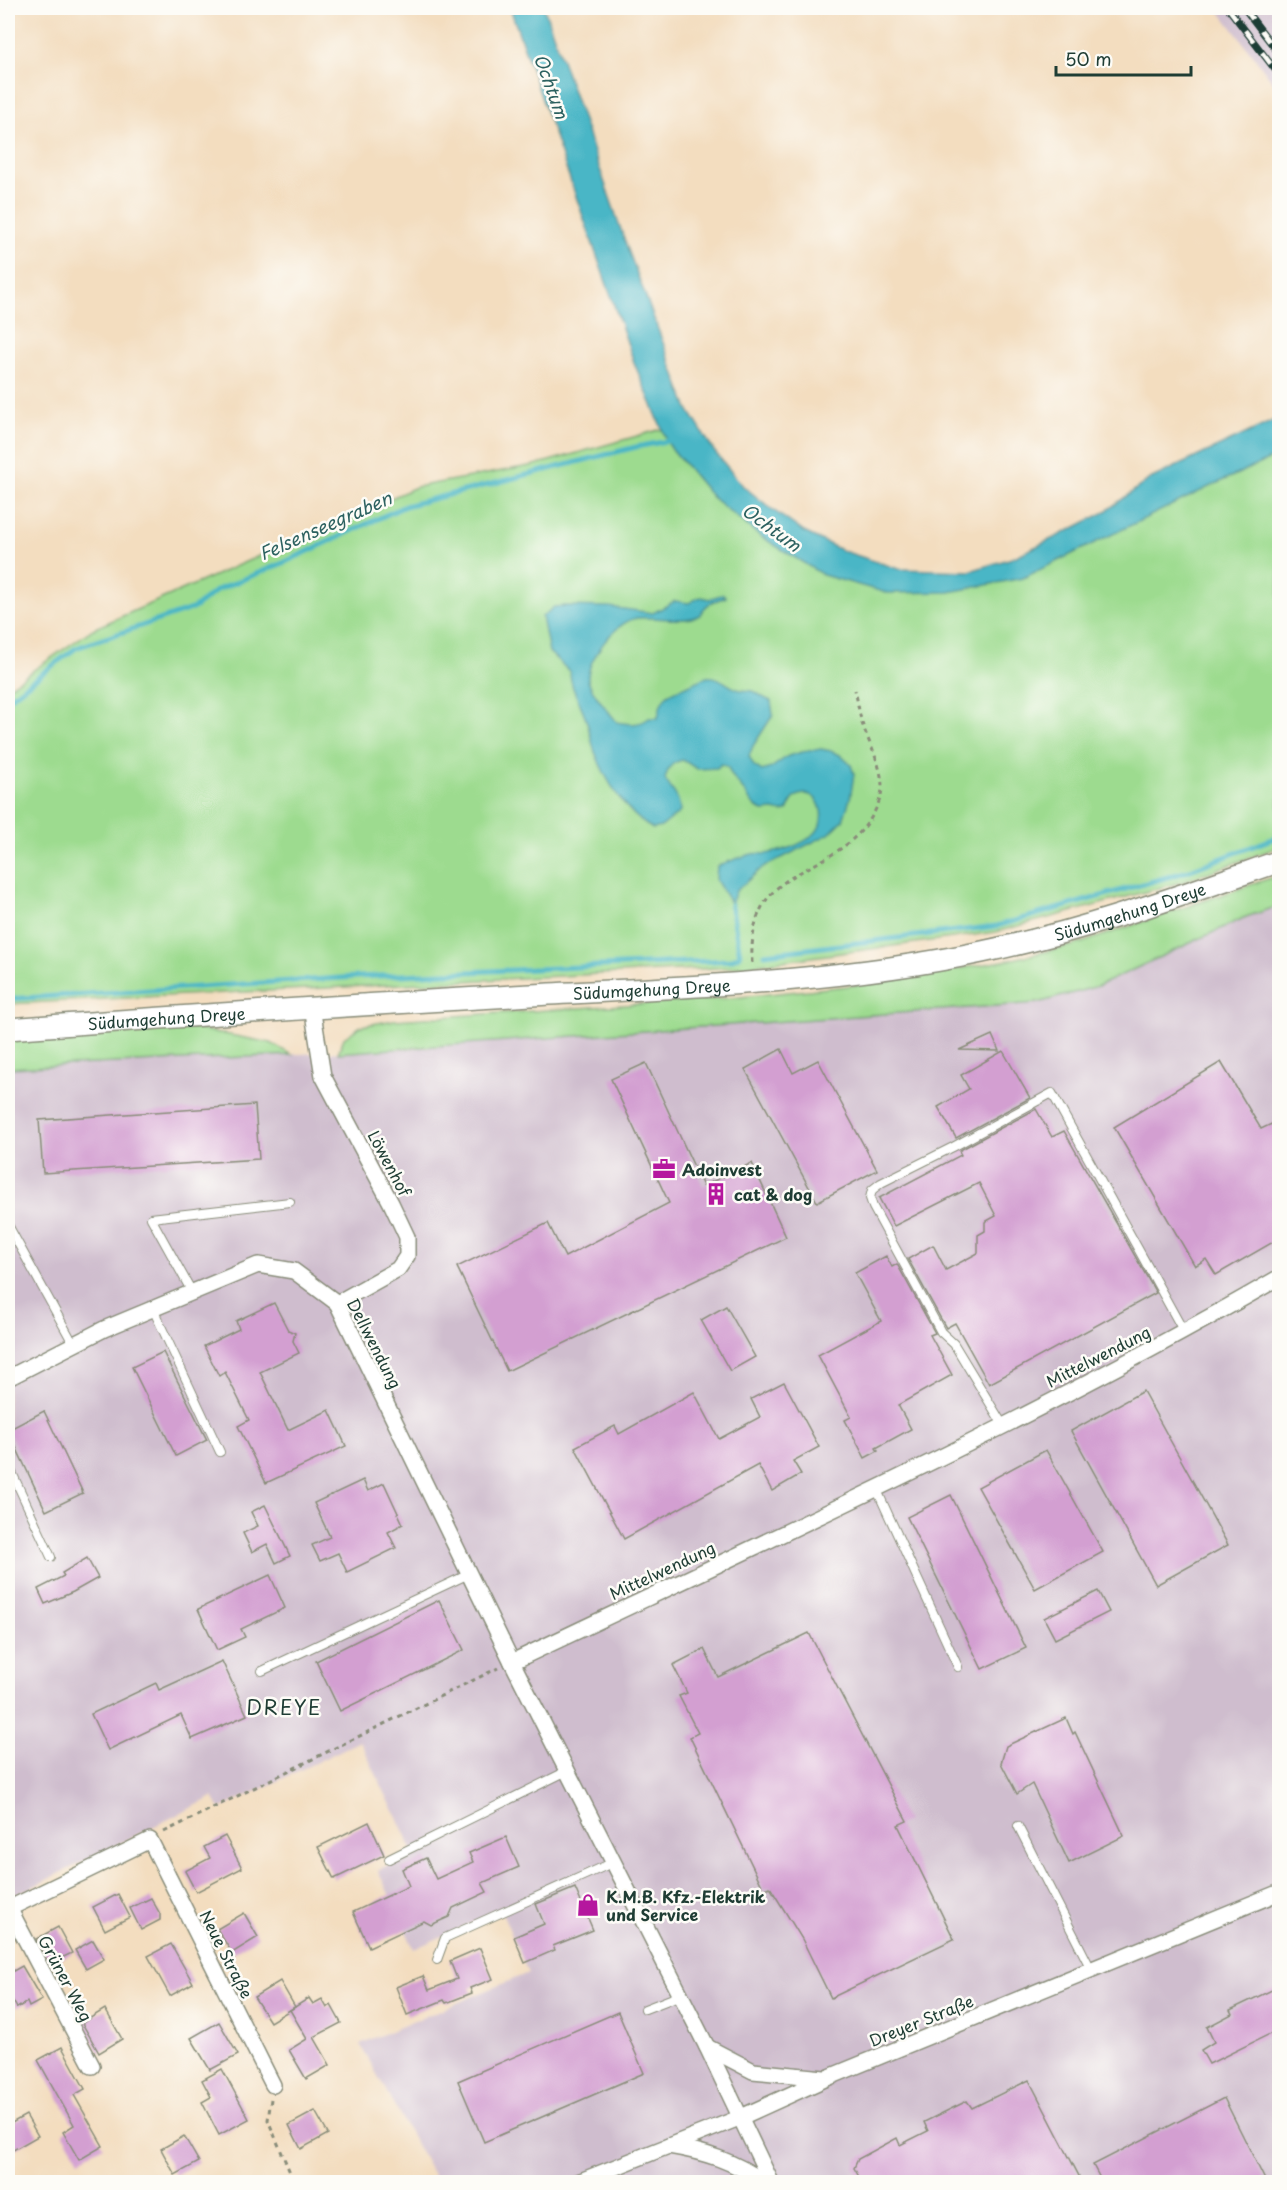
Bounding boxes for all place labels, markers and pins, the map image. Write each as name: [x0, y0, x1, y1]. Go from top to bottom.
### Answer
office icon: Adoinvest: [651, 1156, 677, 1182]
place label: Adoinvest: [682, 1157, 762, 1181]
building icon: cat & dog: [703, 1181, 729, 1207]
place label: cat & dog: [734, 1182, 812, 1206]
place label: K.M.B. Kfz.-Elektrik und Service: [606, 1884, 766, 1926]
shop icon: K.M.B. Kfz.-Elektrik und Service: [575, 1892, 601, 1918]

